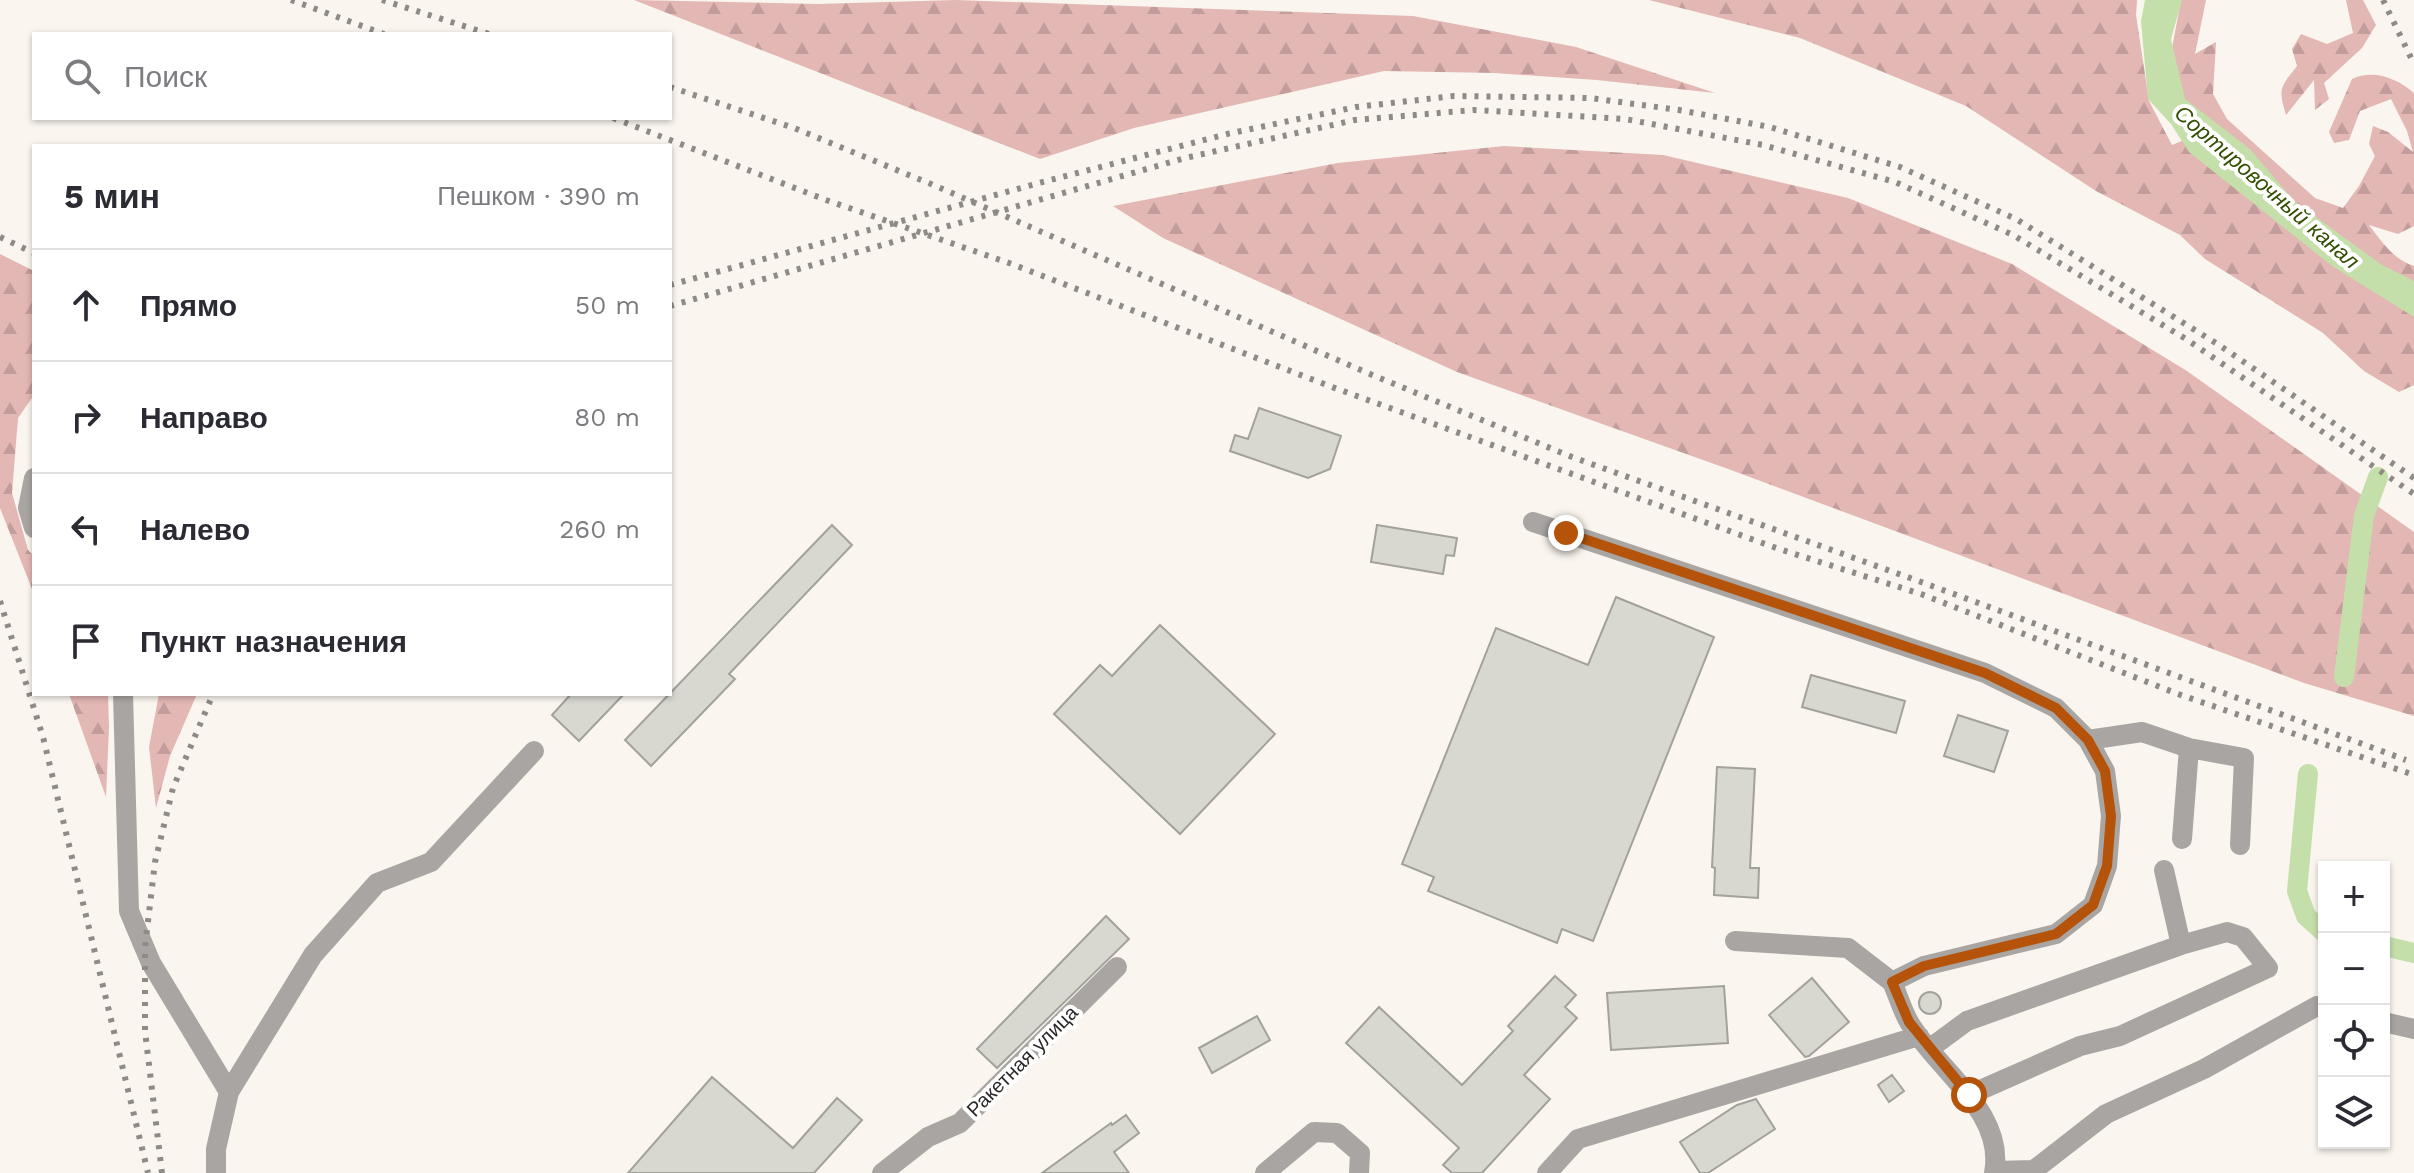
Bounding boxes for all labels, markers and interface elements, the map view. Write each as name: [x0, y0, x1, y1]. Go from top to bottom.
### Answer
search box: [32, 32, 672, 120]
icon: search: [60, 54, 104, 98]
text: Поиск: [124, 59, 207, 94]
water label: Сортировочный канал: [2170, 100, 2364, 274]
text: 5 мин: [64, 176, 160, 216]
text: Пешком · 390 m: [437, 181, 640, 211]
icon: ahead: [64, 283, 108, 327]
text: Прямо: [140, 288, 237, 323]
text: 50 m: [575, 290, 640, 320]
icon: right: [64, 395, 108, 439]
text: Направо: [140, 400, 268, 435]
text: 80 m: [574, 402, 640, 432]
icon: left: [64, 507, 108, 551]
text: Налево: [140, 512, 250, 547]
text: 260 m: [559, 514, 640, 544]
route end: [1548, 515, 1584, 551]
icon: arrive: [64, 619, 108, 663]
text: Пункт назначения: [140, 624, 407, 659]
map controls: [2318, 861, 2390, 1149]
button: +: [2318, 861, 2390, 933]
button: −: [2318, 933, 2390, 1005]
street label: Ракетная улица: [961, 1000, 1083, 1122]
button: locate: [2318, 1005, 2390, 1077]
route start: [1951, 1077, 1987, 1113]
button: layers: [2318, 1077, 2390, 1149]

